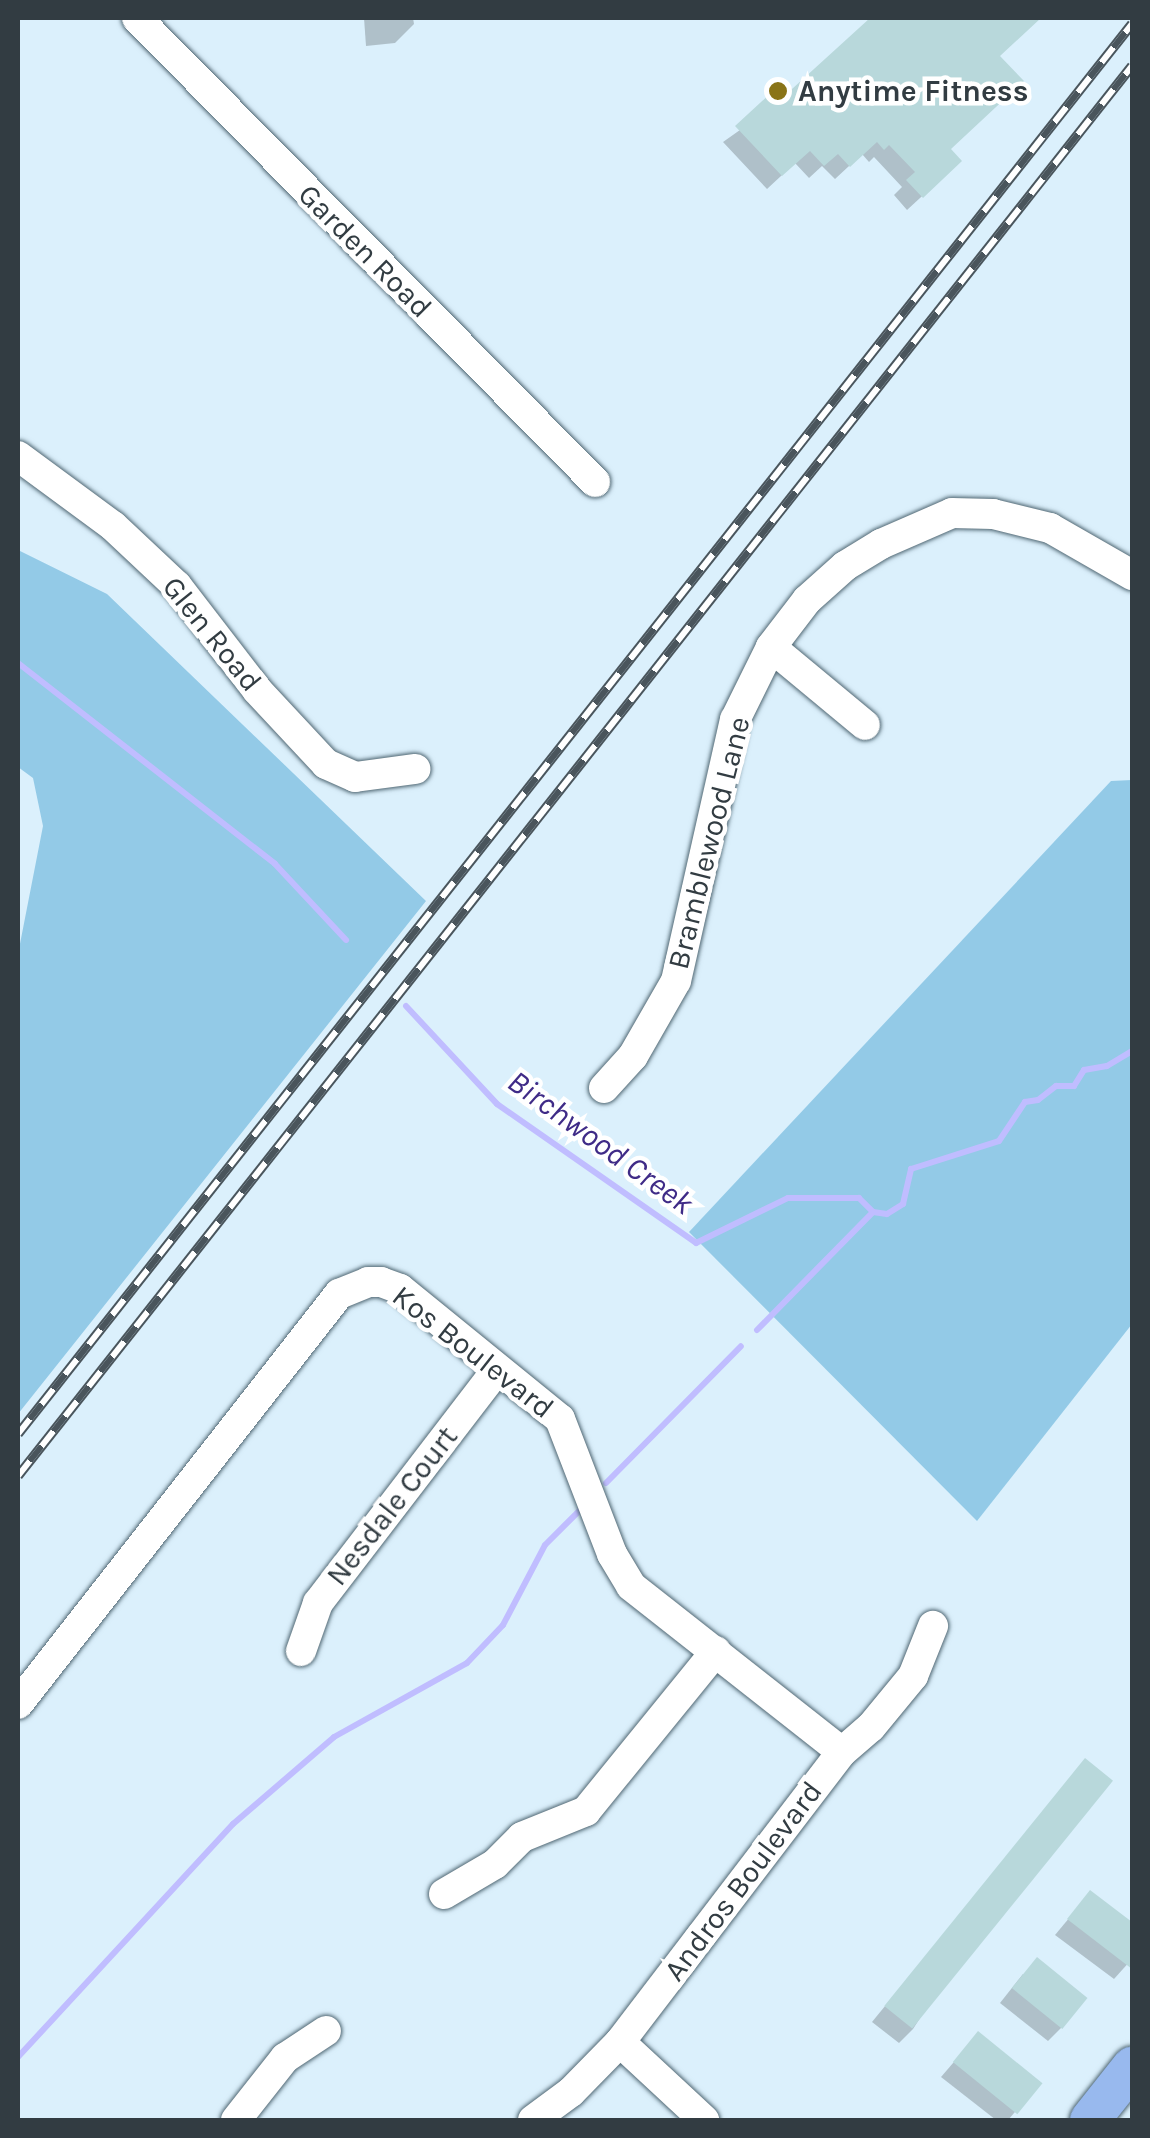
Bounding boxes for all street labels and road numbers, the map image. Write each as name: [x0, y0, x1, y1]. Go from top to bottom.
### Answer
street label: Garden Road: [291, 177, 439, 325]
street label: Glen Road: [155, 569, 269, 699]
street label: Bramblewood Lane: [660, 713, 758, 973]
street label: Kos Boulevard: [385, 1278, 561, 1426]
street label: Nesdale Court: [319, 1419, 465, 1593]
street label: Andros Boulevard: [656, 1774, 830, 1988]

